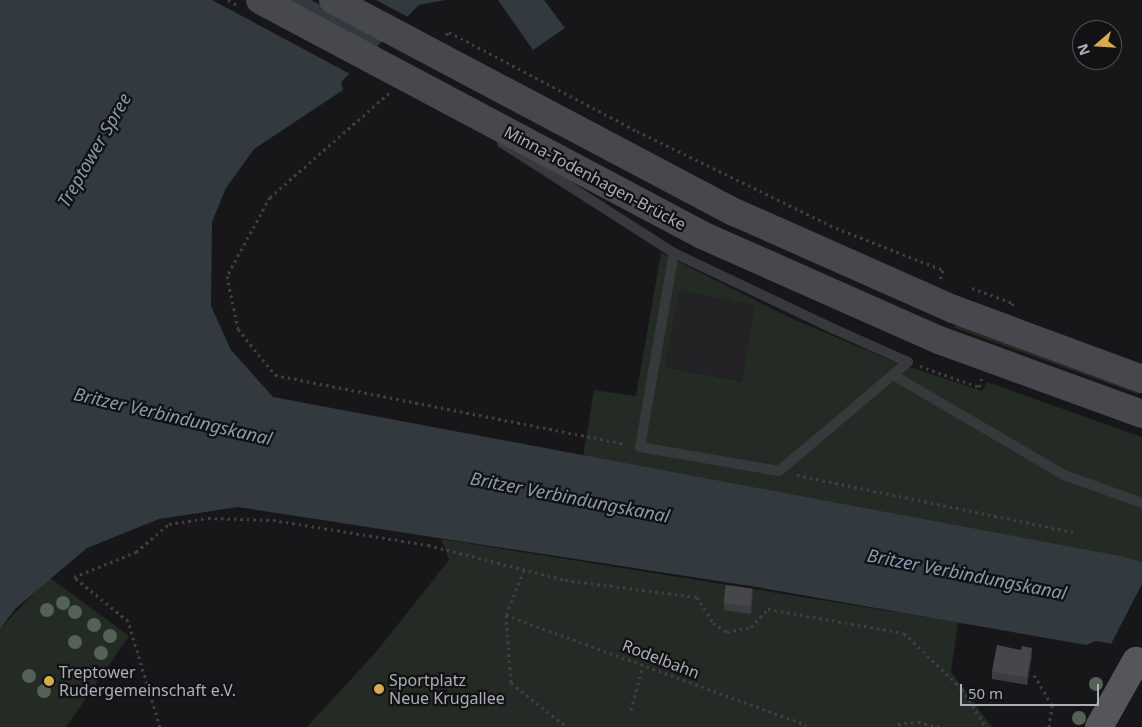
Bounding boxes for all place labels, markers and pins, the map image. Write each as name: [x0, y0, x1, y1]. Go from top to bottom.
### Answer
place label: Treptower Rudergemeinschaft e.V.: [59, 662, 236, 700]
place label: Sportplatz Neue Krugallee: [389, 670, 505, 708]
marker: Treptower Rudergemeinschaft e.V.: [43, 675, 55, 687]
marker: Sportplatz Neue Krugallee: [373, 683, 385, 695]

